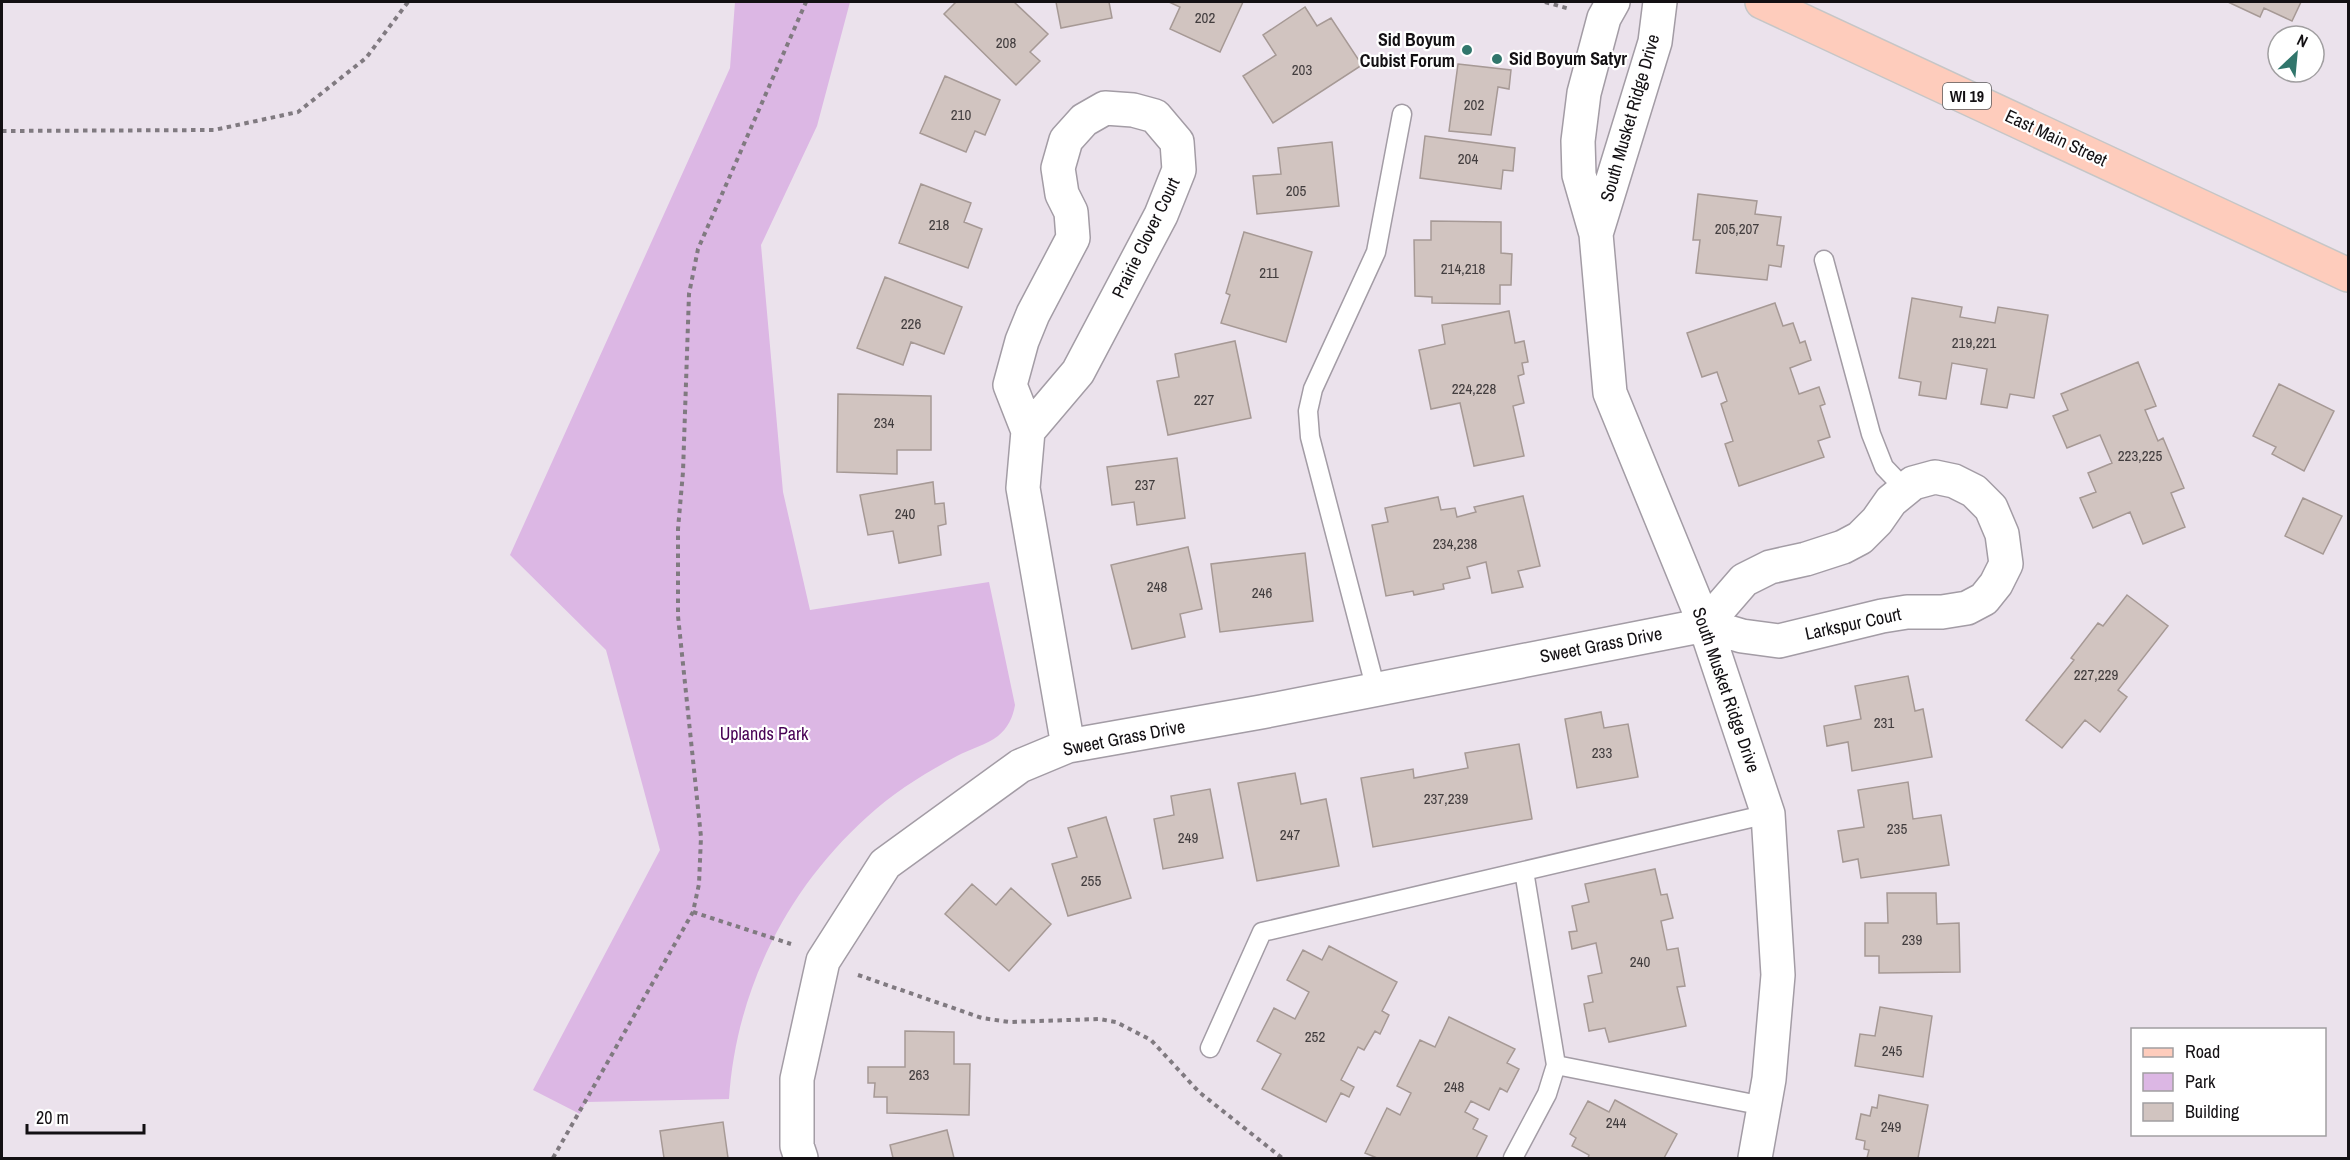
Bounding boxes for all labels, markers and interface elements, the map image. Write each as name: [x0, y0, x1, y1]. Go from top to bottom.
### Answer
house number: 202: [1195, 7, 1215, 28]
north arrow: [2266, 24, 2326, 84]
place label: Sid Boyum Cubist Forum: [1360, 27, 1455, 73]
text: N: [2293, 29, 2312, 52]
street label: South Musket Ridge Drive: [1594, 31, 1665, 205]
house number: 208: [996, 32, 1016, 53]
marker: Sid Boyum Cubist Forum: [1460, 43, 1474, 57]
place label: Sid Boyum Satyr: [1509, 46, 1627, 71]
marker: Sid Boyum Satyr: [1490, 52, 1504, 66]
house number: 203: [1292, 59, 1312, 80]
road number: WI 19: [1943, 83, 1991, 109]
house number: 202: [1464, 94, 1484, 115]
street label: East Main Street: [2001, 103, 2111, 172]
house number: 210: [951, 104, 971, 125]
house number: 204: [1458, 148, 1478, 169]
street label: Prairie Clover Court: [1106, 173, 1186, 302]
house number: 205: [1286, 180, 1306, 201]
house number: 218: [929, 214, 949, 235]
house number: 205,207: [1715, 218, 1759, 239]
house number: 214,218: [1441, 258, 1485, 279]
house number: 211: [1259, 262, 1279, 283]
house number: 226: [901, 313, 921, 334]
house number: 219,221: [1952, 332, 1996, 353]
house number: 224,228: [1452, 378, 1496, 399]
house number: 227: [1194, 389, 1214, 410]
house number: 234: [874, 412, 894, 433]
house number: 223,225: [2118, 445, 2162, 466]
house number: 237: [1135, 474, 1155, 495]
house number: 240: [895, 503, 915, 524]
house number: 234,238: [1433, 533, 1477, 554]
house number: 248: [1147, 576, 1167, 597]
house number: 246: [1252, 582, 1272, 603]
street label: Larkspur Court: [1803, 601, 1903, 646]
street label: South Musket Ridge Drive: [1686, 604, 1766, 776]
street label: Sweet Grass Drive: [1538, 620, 1664, 669]
house number: 227,229: [2074, 664, 2118, 685]
house number: 231: [1874, 712, 1894, 733]
street label: Sweet Grass Drive: [1061, 713, 1187, 762]
park label: Uplands Park: [720, 721, 809, 746]
house number: 233: [1592, 742, 1612, 763]
house number: 237,239: [1424, 788, 1468, 809]
house number: 235: [1887, 818, 1907, 839]
house number: 247: [1280, 824, 1300, 845]
house number: 249: [1178, 827, 1198, 848]
house number: 255: [1081, 870, 1101, 891]
house number: 239: [1902, 929, 1922, 950]
house number: 240: [1630, 951, 1650, 972]
house number: 252: [1305, 1026, 1325, 1047]
legend: [2131, 1028, 2326, 1136]
text: Road: [2185, 1039, 2220, 1064]
house number: 245: [1882, 1040, 1902, 1061]
house number: 263: [909, 1064, 929, 1085]
text: Park: [2185, 1069, 2216, 1094]
house number: 248: [1444, 1076, 1464, 1097]
scale bar: [27, 1097, 144, 1135]
text: Building: [2185, 1099, 2240, 1124]
text: 20 m: [36, 1105, 69, 1130]
house number: 244: [1606, 1112, 1626, 1133]
house number: 249: [1881, 1116, 1901, 1137]

